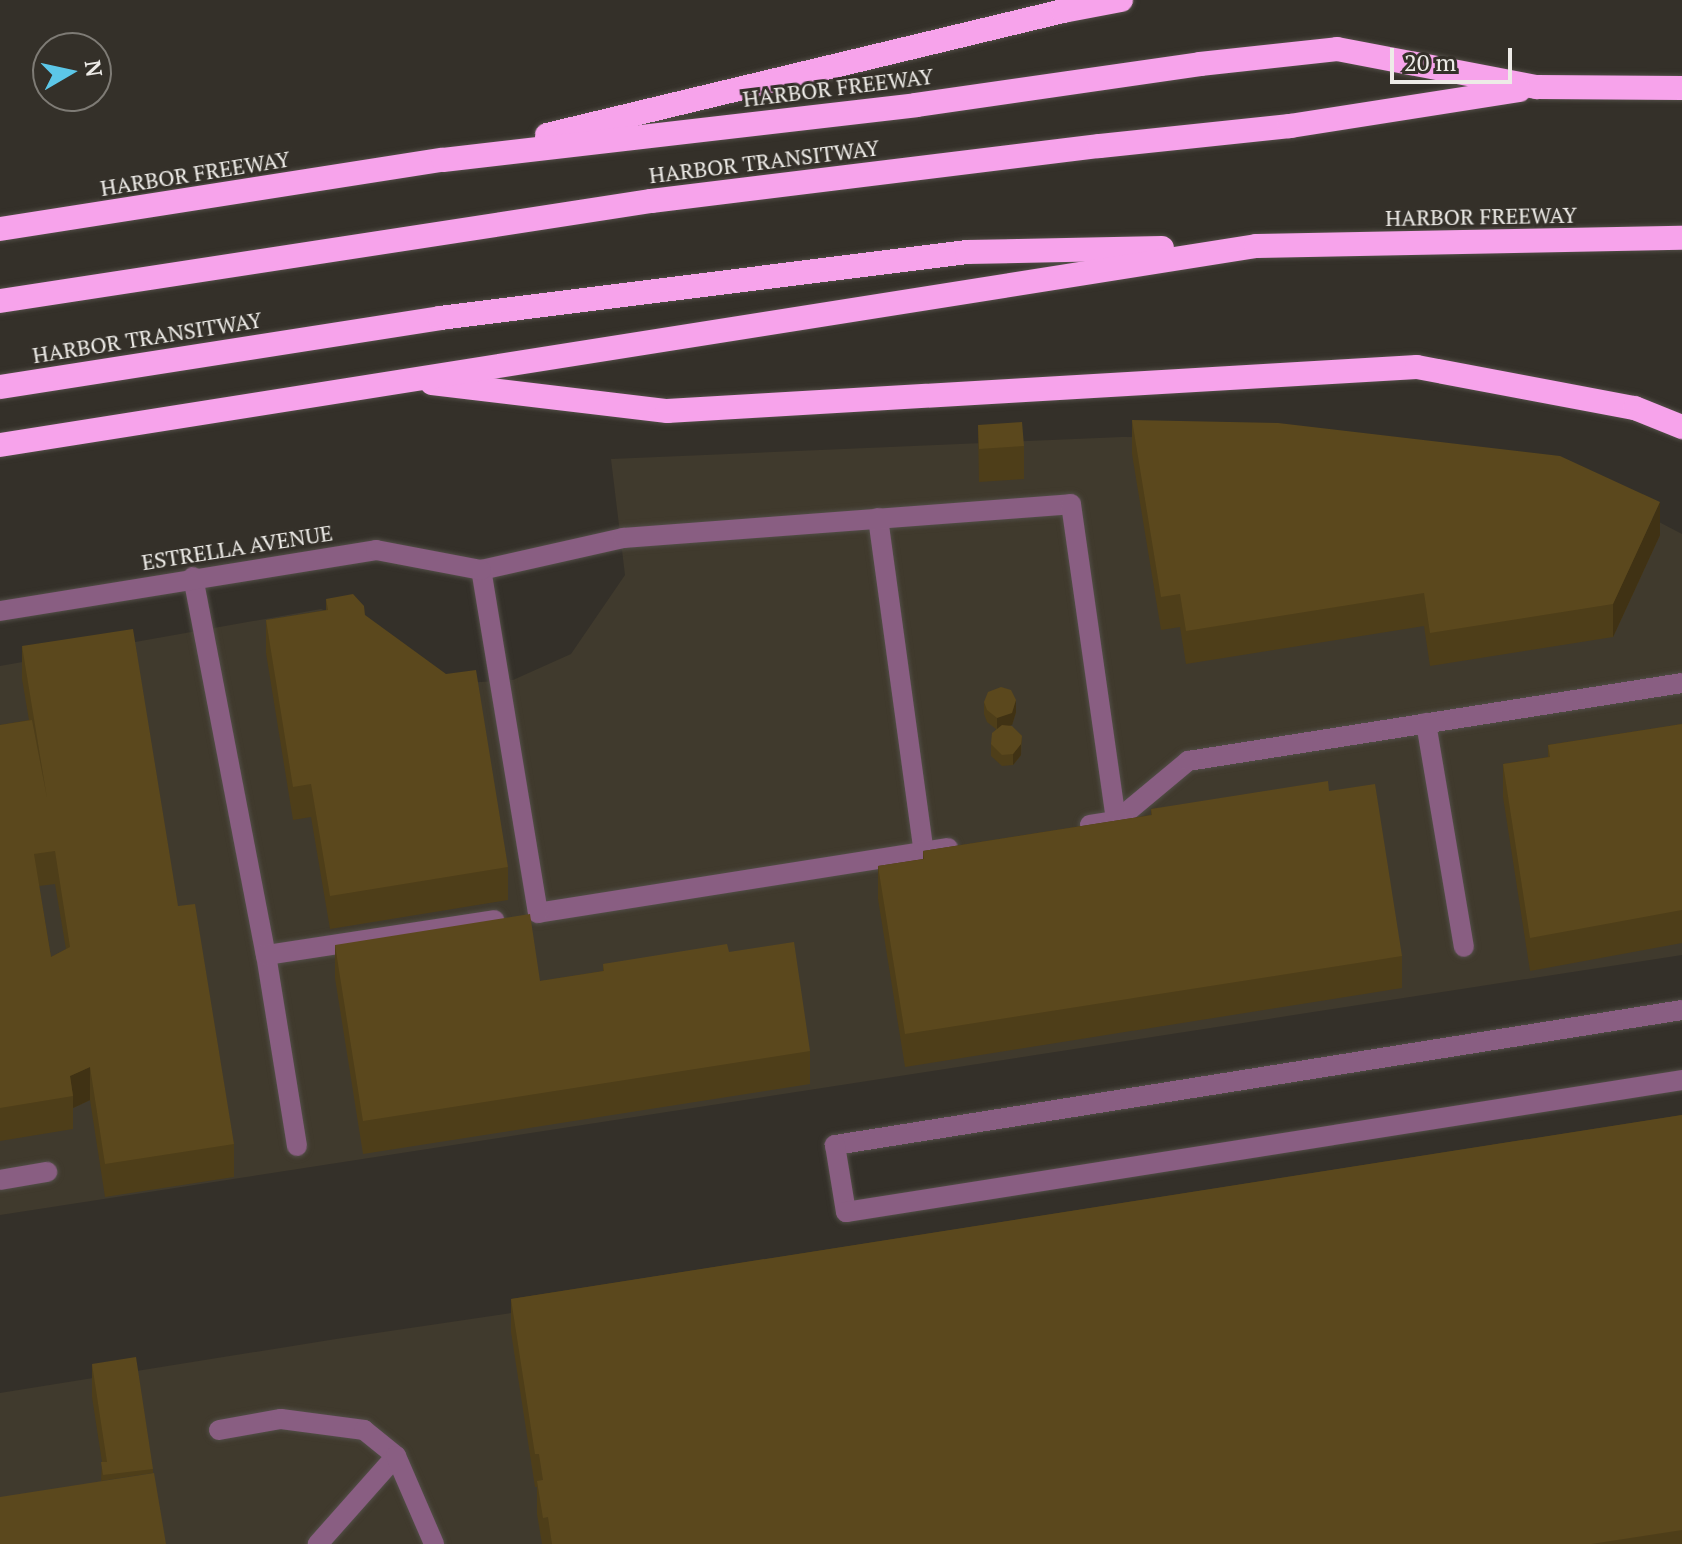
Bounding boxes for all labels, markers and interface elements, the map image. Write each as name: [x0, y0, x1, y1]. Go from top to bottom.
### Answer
north arrow: [32, 32, 112, 112]
scale bar: [1394, 32, 1516, 82]
text: 20 m: [1404, 46, 1456, 78]
text: N: [79, 58, 110, 79]
street label: HARBOR FREEWAY: [741, 62, 935, 112]
street label: HARBOR TRANSITWAY: [647, 134, 881, 188]
street label: HARBOR FREEWAY: [98, 145, 292, 201]
street label: HARBOR FREEWAY: [1385, 201, 1577, 231]
street label: HARBOR TRANSITWAY: [30, 306, 264, 368]
street label: ESTRELLA AVENUE: [139, 519, 335, 575]

